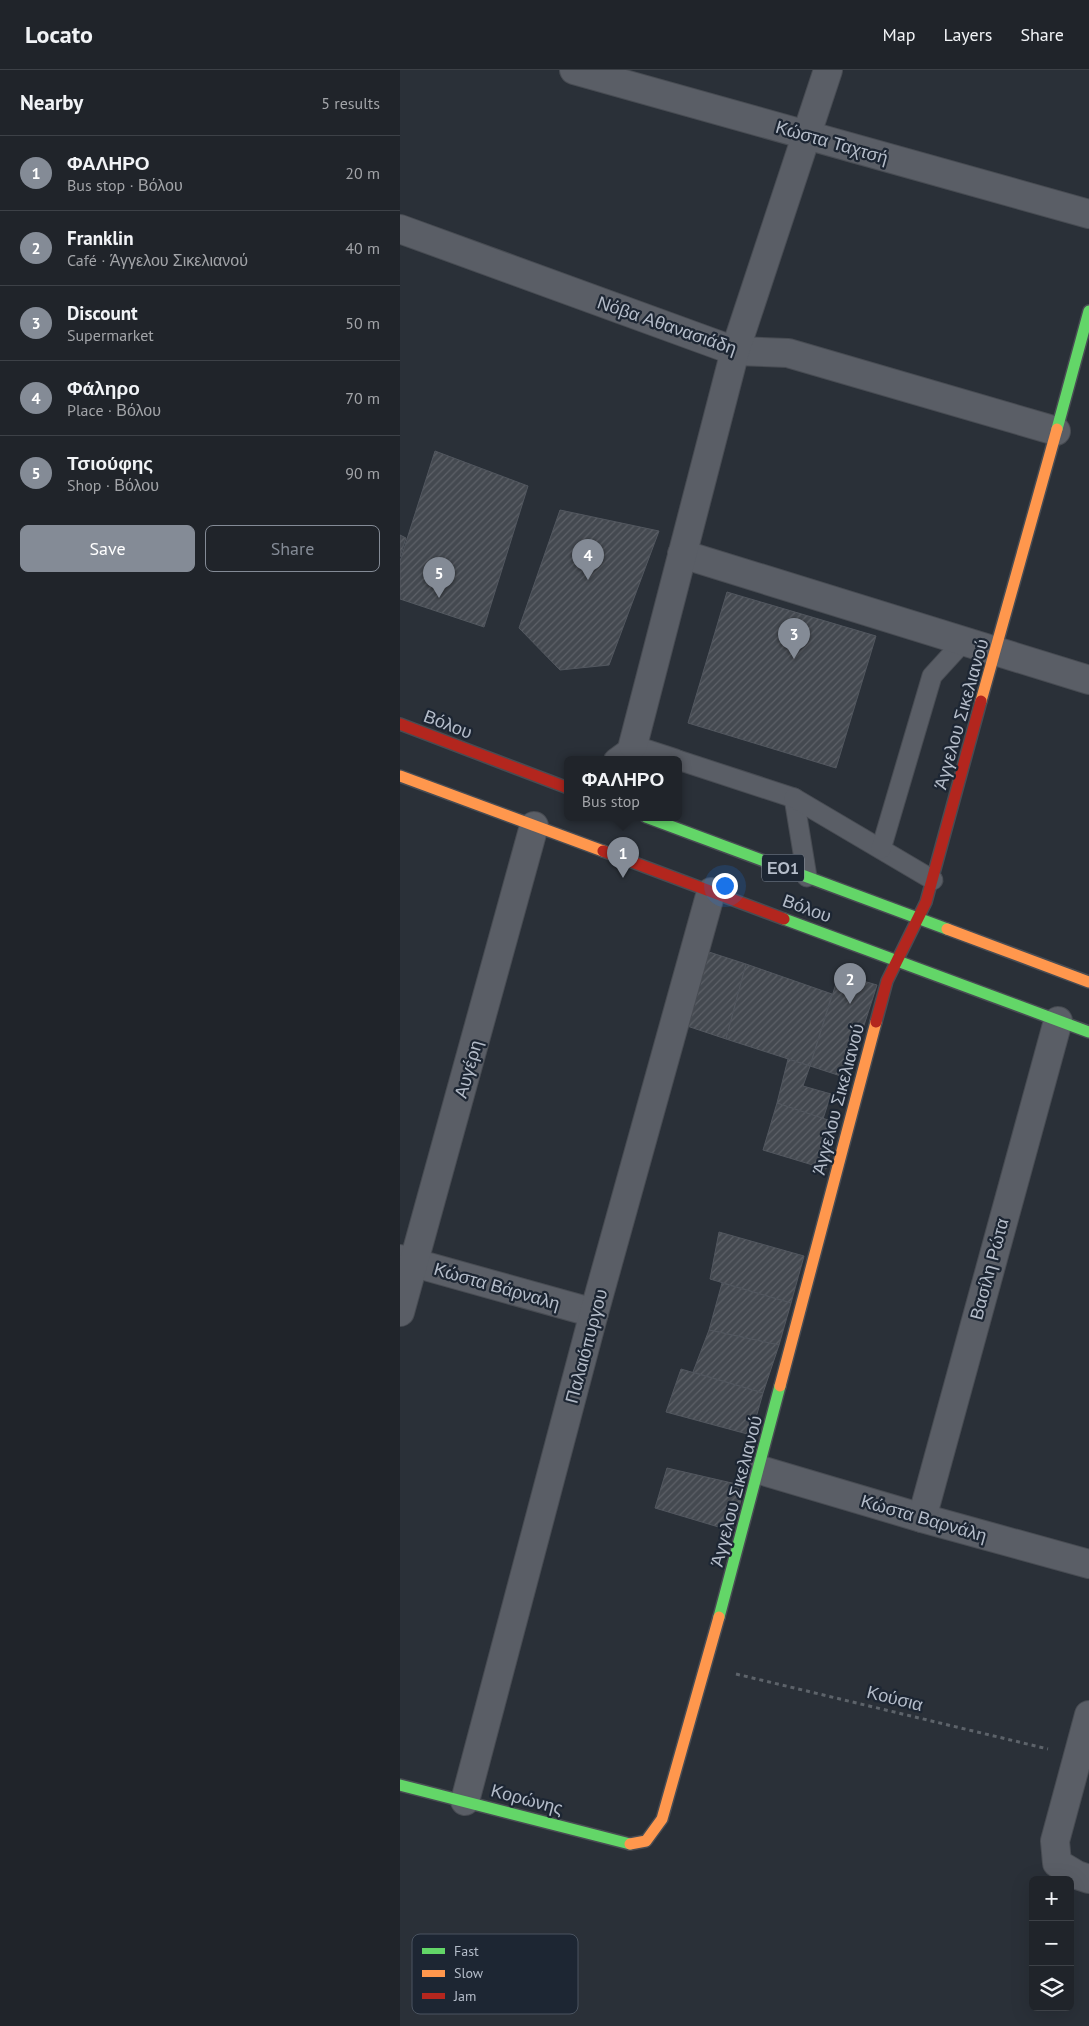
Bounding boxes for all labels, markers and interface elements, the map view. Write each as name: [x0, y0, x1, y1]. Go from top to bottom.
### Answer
text: Locato: [25, 19, 93, 50]
text: Map: [883, 23, 915, 46]
text: Layers: [943, 23, 992, 46]
text: Share: [1020, 23, 1064, 46]
text: Nearby: [20, 89, 83, 116]
text: 5 results: [321, 93, 380, 113]
street label: Κώστα Ταχτσή: [773, 115, 891, 169]
text: ΦΑΛΗΡΟ: [67, 151, 150, 175]
text: 1: [31, 163, 41, 183]
text: 20 m: [345, 163, 380, 183]
text: Bus stop · Βόλου: [67, 175, 183, 195]
text: Franklin: [67, 226, 133, 250]
text: 2: [31, 238, 41, 258]
text: 40 m: [345, 238, 380, 258]
text: Café · Άγγελου Σικελιανού: [67, 250, 248, 270]
street label: Νόβα Αθανασιάδη: [594, 290, 740, 360]
text: Discount: [67, 301, 138, 325]
text: 3: [31, 313, 41, 333]
text: 50 m: [345, 313, 380, 333]
text: Supermarket: [67, 325, 154, 345]
text: Φάληρο: [67, 376, 140, 400]
text: 4: [31, 388, 41, 408]
text: 70 m: [345, 388, 380, 408]
text: Place · Βόλου: [67, 400, 161, 420]
text: Τσιούφης: [67, 451, 153, 475]
text: 5: [31, 463, 41, 483]
text: 90 m: [345, 463, 380, 483]
text: Shop · Βόλου: [67, 475, 159, 495]
button: Save: [20, 525, 195, 572]
button: Share: [205, 525, 380, 572]
pin: 4: [572, 539, 604, 580]
pin: 5: [423, 557, 455, 598]
pin: 3: [778, 618, 810, 659]
street label: Άγγελου Σικελιανού: [929, 636, 993, 792]
street label: Βόλου: [420, 704, 476, 744]
popup: [564, 756, 682, 821]
text: ΦΑΛΗΡΟ: [582, 767, 664, 791]
text: Bus stop: [582, 791, 640, 811]
pin: 1: [607, 837, 639, 878]
road number: ΕΟ1: [762, 854, 804, 881]
your location: [712, 873, 738, 899]
street label: Βόλου: [779, 889, 835, 927]
pin: 2: [834, 963, 866, 1004]
street label: Άγγελου Σικελιανού: [807, 1021, 869, 1177]
street label: Αυγέρη: [449, 1037, 487, 1101]
street label: Βασίλη Ρώτα: [964, 1216, 1014, 1322]
street label: Κώστα Βάρναλη: [431, 1257, 563, 1315]
street label: Παλαιόπυργου: [560, 1286, 612, 1406]
street label: Άγγελου Σικελιανού: [705, 1413, 767, 1569]
street label: Κώστα Βαρνάλη: [858, 1489, 990, 1547]
street label: Κούσια: [864, 1680, 926, 1716]
street label: Κορώνης: [488, 1778, 566, 1820]
map controls: [1029, 1876, 1074, 2011]
button: +: [1029, 1876, 1074, 1921]
button: −: [1029, 1921, 1074, 1966]
legend: [412, 1934, 578, 2014]
text: Fast: [454, 1942, 479, 1960]
text: Slow: [454, 1964, 484, 1982]
button: layers: [1029, 1966, 1074, 2011]
text: Jam: [453, 1987, 476, 2005]

